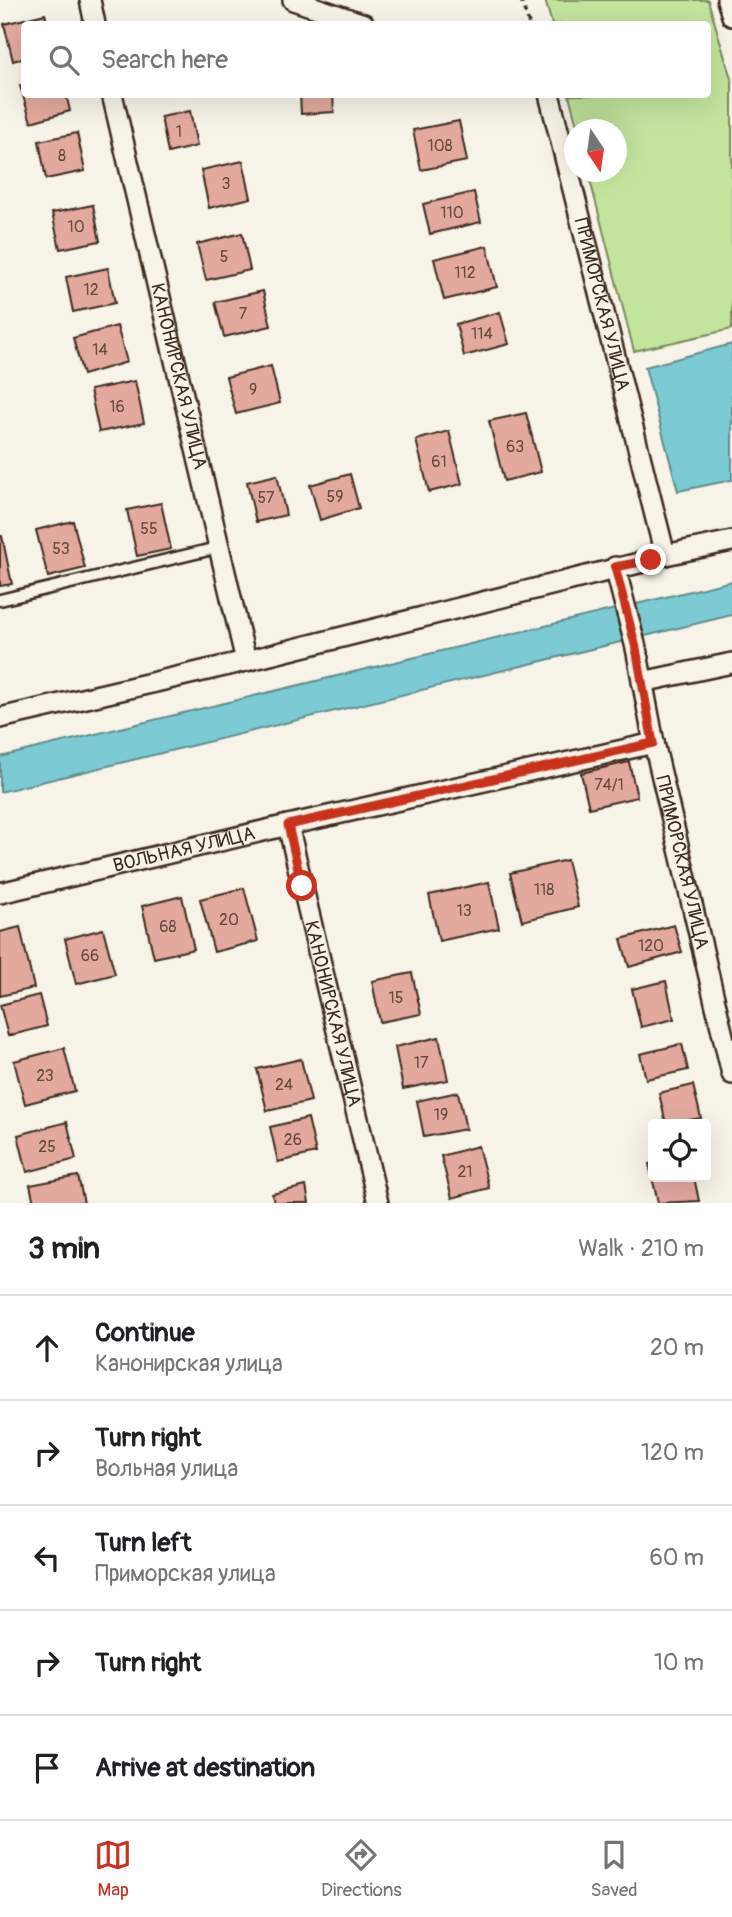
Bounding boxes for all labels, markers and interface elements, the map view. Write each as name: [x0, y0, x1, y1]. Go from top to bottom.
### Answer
search box: [21, 21, 711, 98]
icon: search: [45, 41, 83, 79]
text: Search here: [101, 44, 228, 76]
north arrow: [564, 119, 627, 182]
house number: 1: [176, 122, 182, 142]
house number: 108: [427, 136, 453, 156]
house number: 8: [58, 146, 66, 166]
house number: 3: [222, 174, 231, 194]
house number: 110: [440, 203, 464, 223]
street label: ПРИМОРСКАЯ УЛИЦА: [569, 215, 635, 394]
house number: 10: [67, 217, 85, 237]
house number: 5: [220, 247, 228, 267]
house number: 112: [454, 263, 476, 283]
house number: 12: [83, 280, 99, 300]
street label: КАНОНИРСКАЯ УЛИЦА: [145, 281, 212, 472]
house number: 7: [239, 304, 248, 324]
house number: 114: [471, 324, 493, 344]
house number: 14: [92, 340, 108, 360]
house number: 9: [249, 380, 257, 400]
house number: 16: [109, 397, 125, 417]
house number: 63: [506, 437, 524, 457]
house number: 61: [431, 452, 447, 472]
house number: 59: [327, 487, 343, 507]
house number: 57: [257, 488, 275, 508]
house number: 55: [140, 519, 158, 539]
house number: 53: [52, 539, 70, 559]
route end: [635, 544, 666, 575]
street label: ПРИМОРСКАЯ УЛИЦА: [650, 773, 714, 952]
house number: 74/1: [594, 775, 624, 795]
street label: ВОЛЬНАЯ УЛИЦА: [111, 821, 257, 878]
route start: [286, 870, 317, 901]
house number: 118: [534, 880, 554, 900]
house number: 13: [456, 901, 472, 921]
house number: 20: [219, 910, 239, 930]
house number: 68: [159, 917, 177, 937]
street label: КАНОНИРСКАЯ УЛИЦА: [299, 918, 367, 1109]
house number: 120: [638, 936, 664, 956]
house number: 66: [81, 946, 99, 966]
house number: 15: [389, 988, 403, 1008]
house number: 17: [414, 1053, 429, 1073]
house number: 23: [36, 1066, 54, 1086]
house number: 24: [275, 1075, 293, 1095]
house number: 19: [434, 1105, 448, 1125]
map controls: [648, 1119, 711, 1182]
button: locate: [648, 1119, 711, 1182]
house number: 26: [284, 1130, 302, 1150]
house number: 25: [38, 1137, 56, 1157]
house number: 21: [457, 1162, 473, 1182]
text: 3 min: [28, 1230, 100, 1267]
text: Walk · 210 m: [578, 1234, 704, 1263]
text: Continue: [95, 1317, 195, 1349]
icon: ahead: [28, 1329, 66, 1367]
text: 20 m: [650, 1333, 704, 1362]
text: Канонирская улица: [95, 1349, 283, 1378]
text: Turn right: [95, 1422, 201, 1454]
icon: right: [28, 1434, 66, 1472]
text: 120 m: [641, 1438, 704, 1467]
text: Вольная улица: [95, 1454, 238, 1483]
text: Turn left: [95, 1527, 191, 1559]
icon: left: [28, 1539, 66, 1577]
text: 60 m: [649, 1543, 704, 1572]
text: Приморская улица: [95, 1559, 276, 1588]
icon: right: [28, 1644, 66, 1682]
text: Turn right: [95, 1647, 201, 1679]
text: 10 m: [654, 1648, 704, 1677]
icon: arrive: [28, 1749, 66, 1787]
text: Arrive at destination: [95, 1752, 315, 1784]
tab: Map: [94, 1836, 132, 1902]
tab: Directions: [321, 1836, 402, 1902]
tab: Saved: [590, 1836, 638, 1902]

